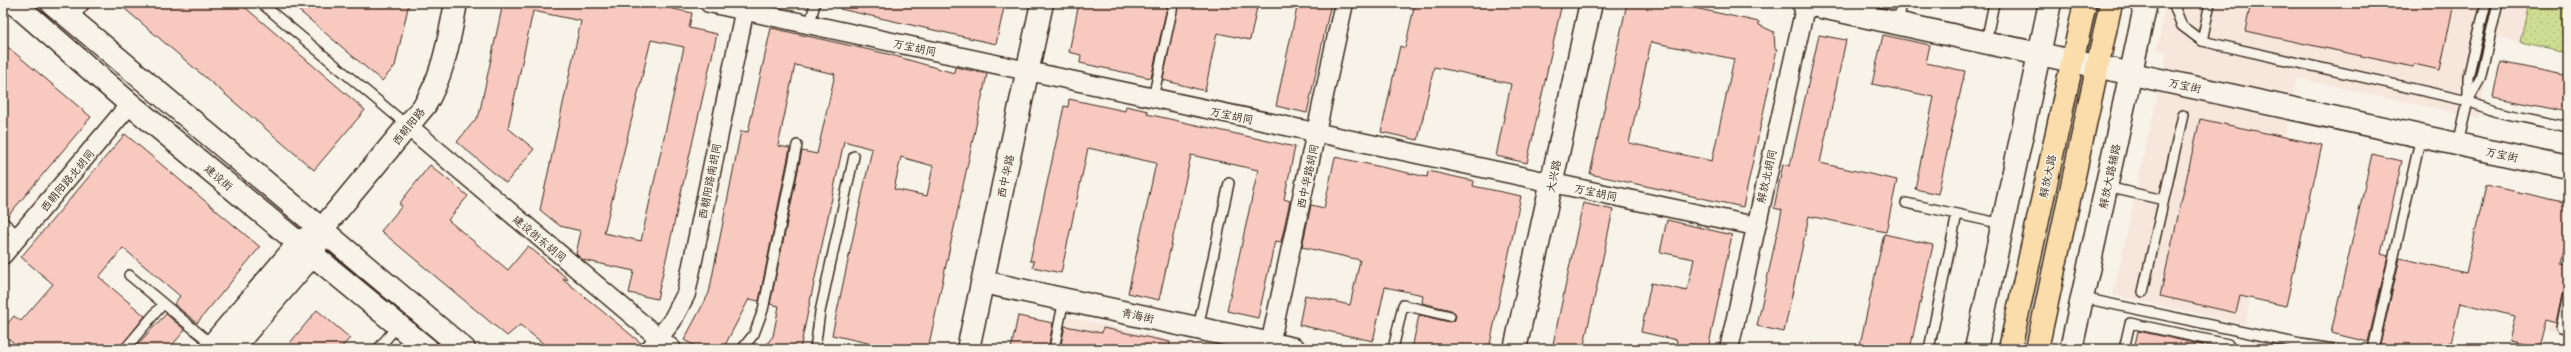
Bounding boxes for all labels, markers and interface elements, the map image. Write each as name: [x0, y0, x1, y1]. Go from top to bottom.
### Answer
street label: 万宝胡同: [892, 35, 938, 59]
street label: 万宝街: [2167, 74, 2204, 96]
street label: 万宝胡同: [1209, 103, 1255, 127]
street label: 西朝阳路: [388, 104, 428, 148]
street label: 西朝阳路南胡同: [694, 142, 724, 220]
street label: 西中华路胡同: [1293, 142, 1321, 210]
street label: 解放大路辅路: [2095, 142, 2123, 210]
street label: 万宝街: [2484, 143, 2521, 165]
street label: 西朝阳路北胡同: [37, 146, 97, 214]
street label: 解放北胡同: [1753, 148, 1779, 204]
street label: 西中华路: [993, 153, 1017, 199]
street label: 解放大路: [2035, 153, 2059, 199]
street label: 大兴路: [1542, 158, 1564, 194]
street label: 建设街: [202, 161, 237, 194]
street label: 万宝胡同: [1573, 180, 1619, 204]
street label: 建设街东胡同: [510, 211, 570, 265]
street label: 青海街: [1120, 304, 1157, 326]

